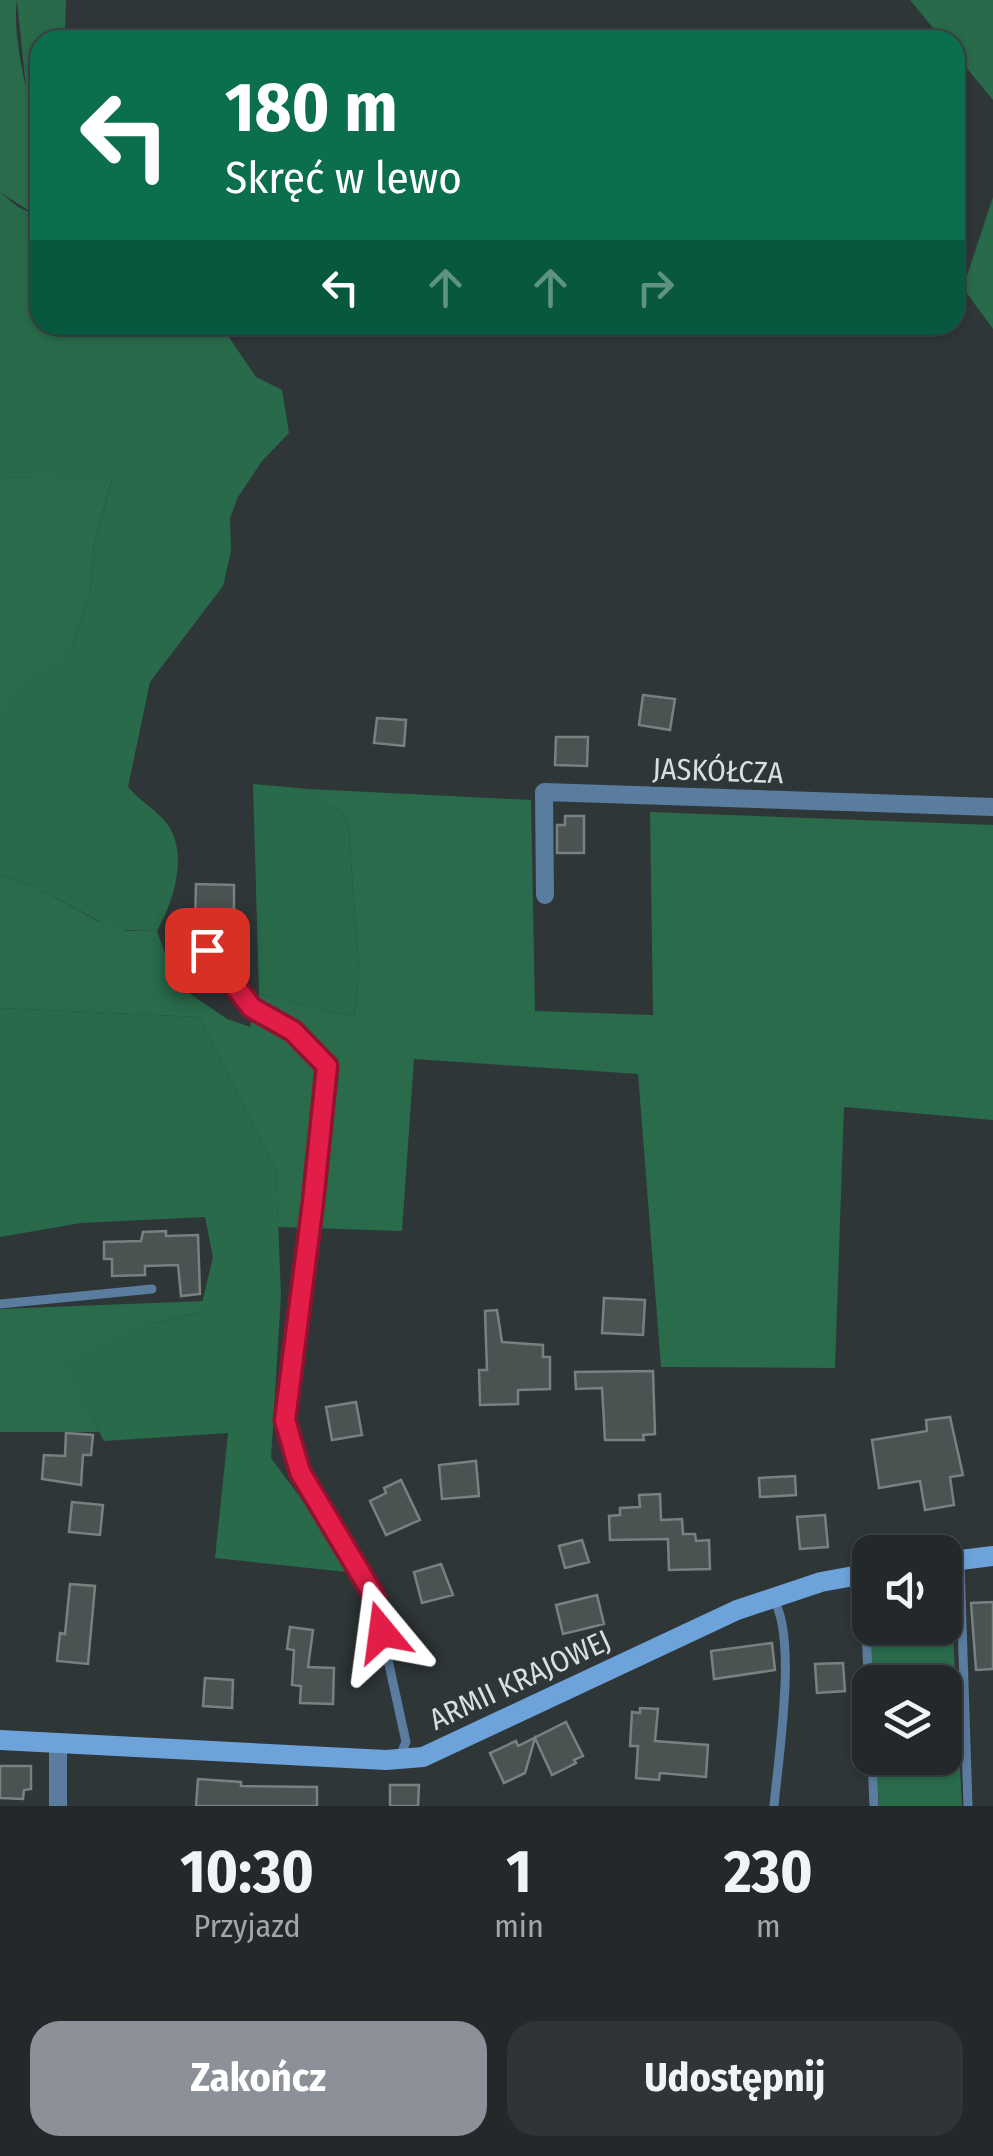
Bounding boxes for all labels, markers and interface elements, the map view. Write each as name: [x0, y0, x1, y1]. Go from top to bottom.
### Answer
text: 180 m: [225, 66, 398, 150]
icon: left: [60, 70, 190, 200]
text: Skręć w lewo: [225, 151, 462, 205]
icon: left: [313, 260, 368, 315]
icon: ahead: [418, 260, 473, 315]
icon: ahead: [523, 260, 578, 315]
icon: right: [628, 260, 683, 315]
street label: JASKÓŁCZA: [652, 751, 784, 791]
pin: [165, 908, 250, 993]
icon: arrive: [180, 923, 235, 978]
map controls: [852, 1535, 962, 1775]
button: sound: [852, 1535, 962, 1645]
position arrow: [330, 1580, 434, 1684]
street label: ARMII KRAJOWEJ: [424, 1622, 616, 1738]
button: layers: [852, 1665, 962, 1775]
text: 10:30: [180, 1836, 314, 1908]
text: 1: [506, 1836, 532, 1908]
text: 230: [724, 1836, 813, 1908]
text: Przyjazd: [194, 1907, 301, 1945]
text: min: [494, 1907, 544, 1945]
text: m: [756, 1907, 781, 1945]
button: Zakończ: [30, 2021, 487, 2136]
button: Udostępnij: [507, 2021, 963, 2136]

